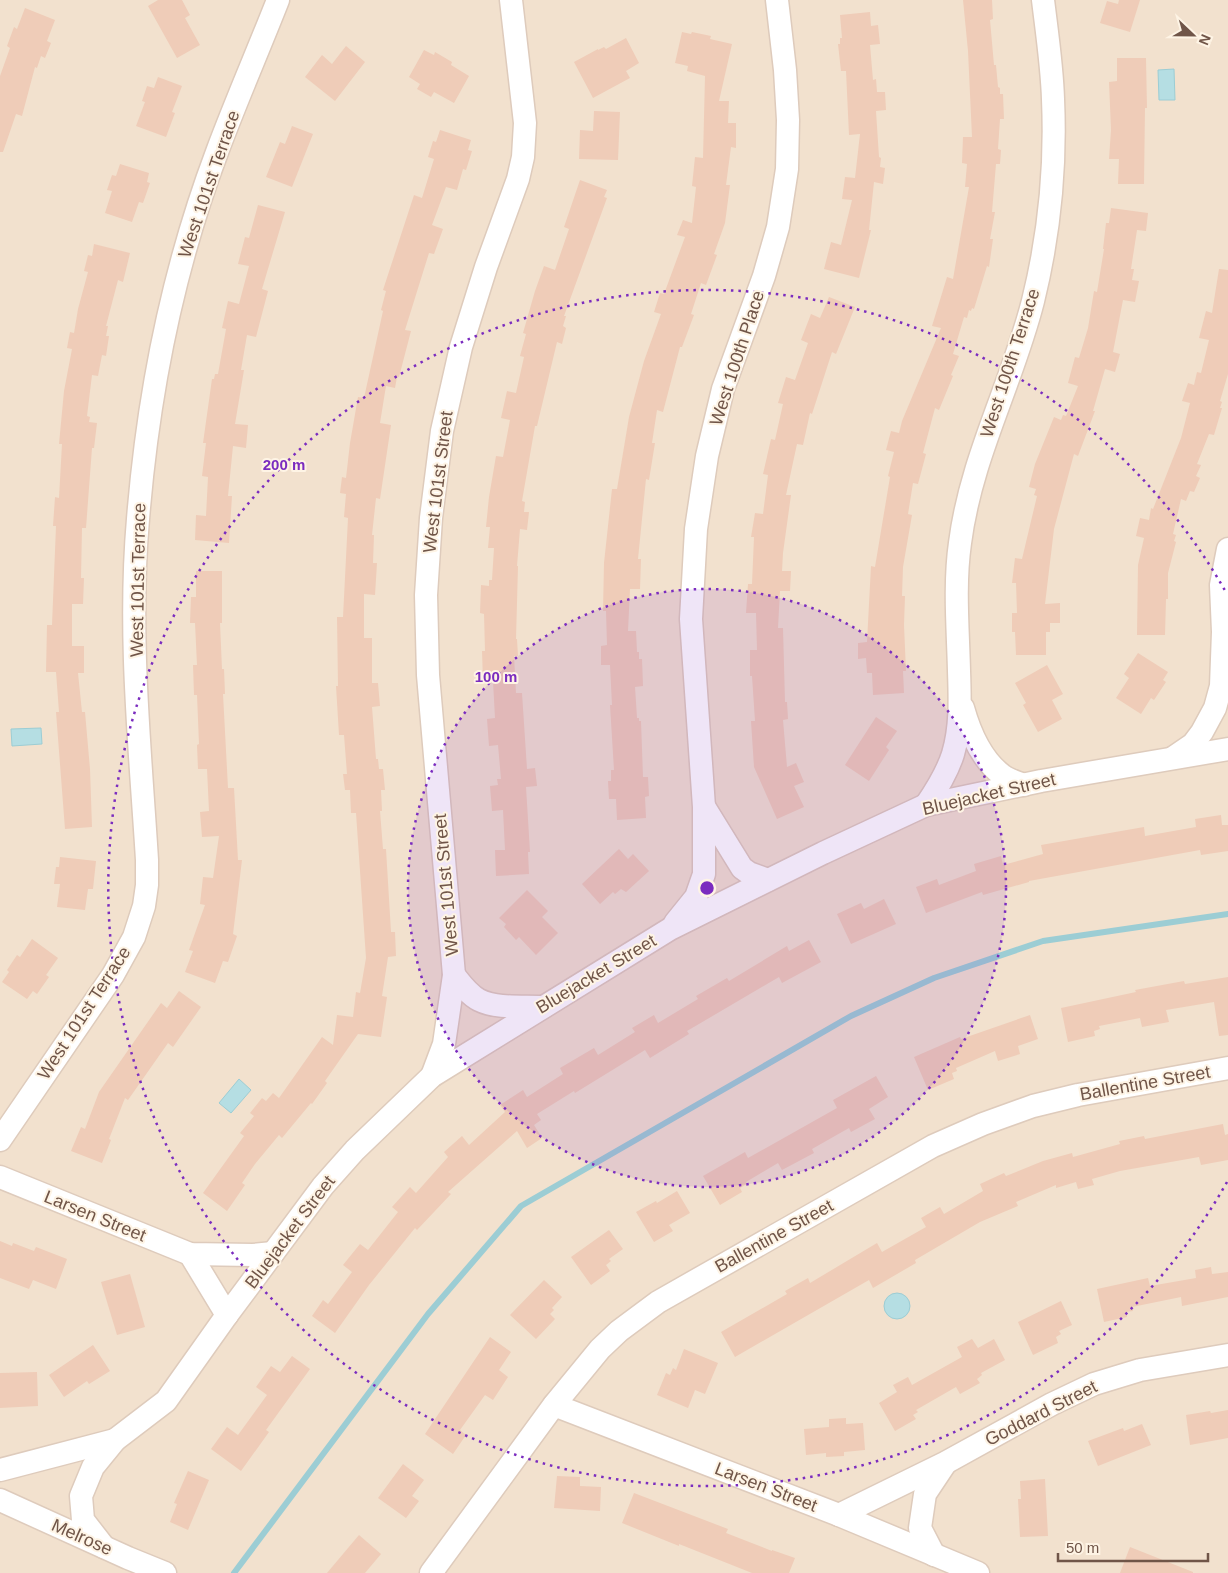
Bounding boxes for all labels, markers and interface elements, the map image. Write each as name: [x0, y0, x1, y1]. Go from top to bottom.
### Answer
north arrow: [1168, 10, 1218, 60]
text: N: [1196, 32, 1214, 48]
street label: West 101st Terrace: [174, 108, 244, 260]
street label: West 100th Terrace: [976, 286, 1044, 440]
street label: West 100th Place: [706, 288, 768, 428]
street label: West 101st Street: [419, 410, 457, 554]
text: 200 m: [263, 456, 305, 473]
street label: West 101st Terrace: [127, 503, 149, 657]
text: 100 m: [475, 668, 517, 685]
street label: Bluejacket Street: [920, 769, 1058, 819]
street label: West 101st Street: [430, 813, 462, 957]
centre of rings: [698, 879, 716, 897]
street label: Bluejacket Street: [533, 930, 659, 1018]
street label: West 101st Terrace: [34, 943, 134, 1083]
street label: Ballentine Street: [1078, 1062, 1212, 1104]
street label: Bluejacket Street: [241, 1172, 339, 1292]
street label: Larsen Street: [41, 1186, 149, 1246]
street label: Ballentine Street: [711, 1195, 837, 1277]
street label: Goddard Street: [982, 1376, 1100, 1450]
street label: Larsen Street: [712, 1458, 820, 1516]
street label: Melrose: [49, 1515, 115, 1559]
scale bar: [1058, 1530, 1208, 1562]
text: 50 m: [1066, 1539, 1099, 1556]

